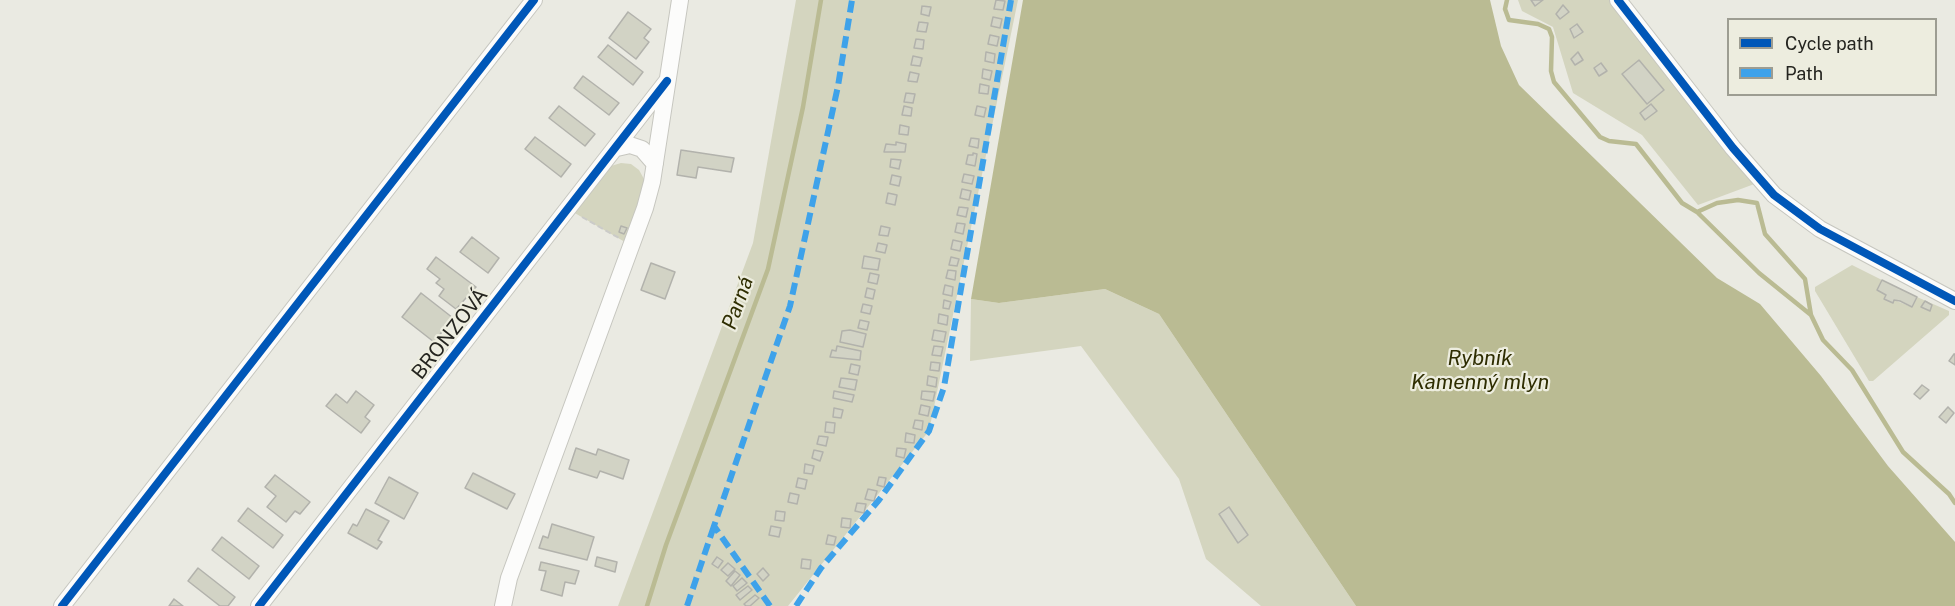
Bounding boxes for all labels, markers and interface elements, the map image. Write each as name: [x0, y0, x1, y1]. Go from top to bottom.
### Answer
legend: [1727, 18, 1937, 96]
text: Cycle path: [1785, 33, 1874, 54]
text: Path: [1785, 63, 1823, 84]
water label: Parná: [717, 273, 759, 333]
street label: BRONZOVÁ: [407, 284, 493, 384]
water label: Rybník Kamenný mlyn: [1411, 346, 1549, 396]

